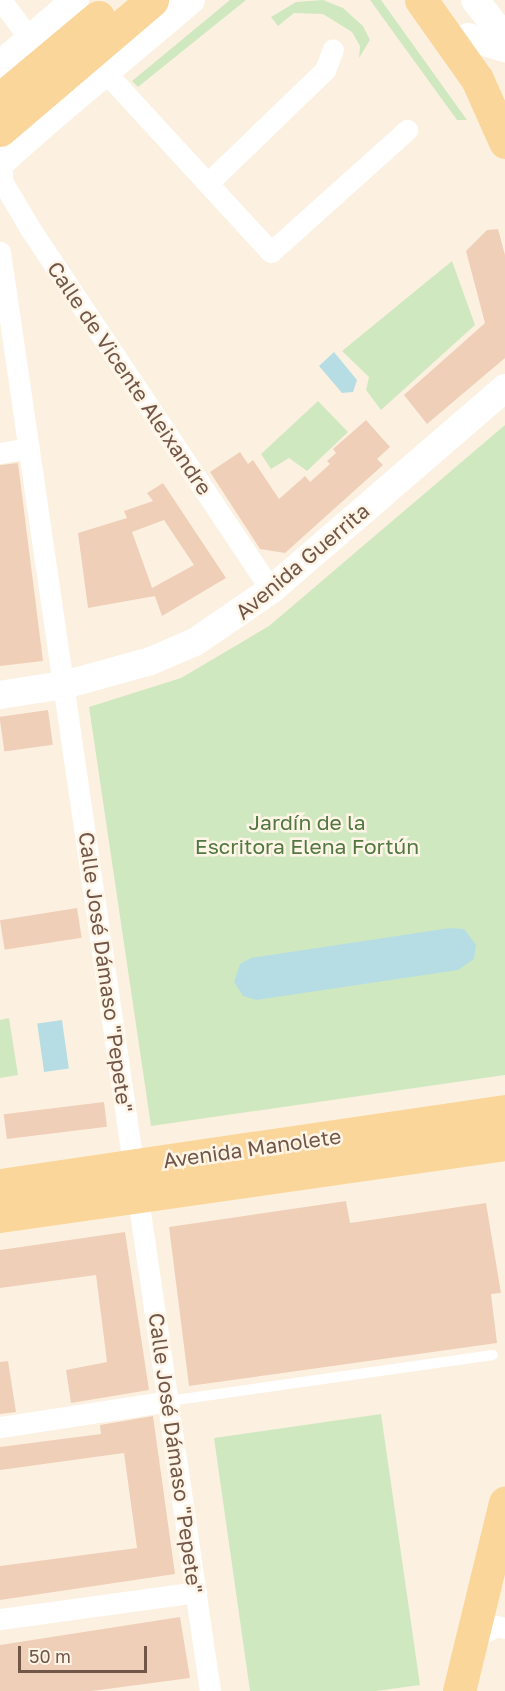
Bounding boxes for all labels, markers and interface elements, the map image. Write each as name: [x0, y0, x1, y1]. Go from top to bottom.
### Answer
street label: Calle de Vicente Aleixandre: [42, 256, 218, 500]
street label: Avenida Guerrita: [230, 498, 374, 624]
park label: Jardín de la Escritora Elena Fortún: [195, 809, 419, 859]
street label: Calle José Dámaso "Pepete": [74, 830, 138, 1114]
street label: Avenida Manolete: [161, 1123, 343, 1173]
street label: Calle José Dámaso "Pepete": [144, 1311, 208, 1595]
scale bar: [21, 1634, 150, 1672]
text: 50 m: [29, 1645, 71, 1667]

